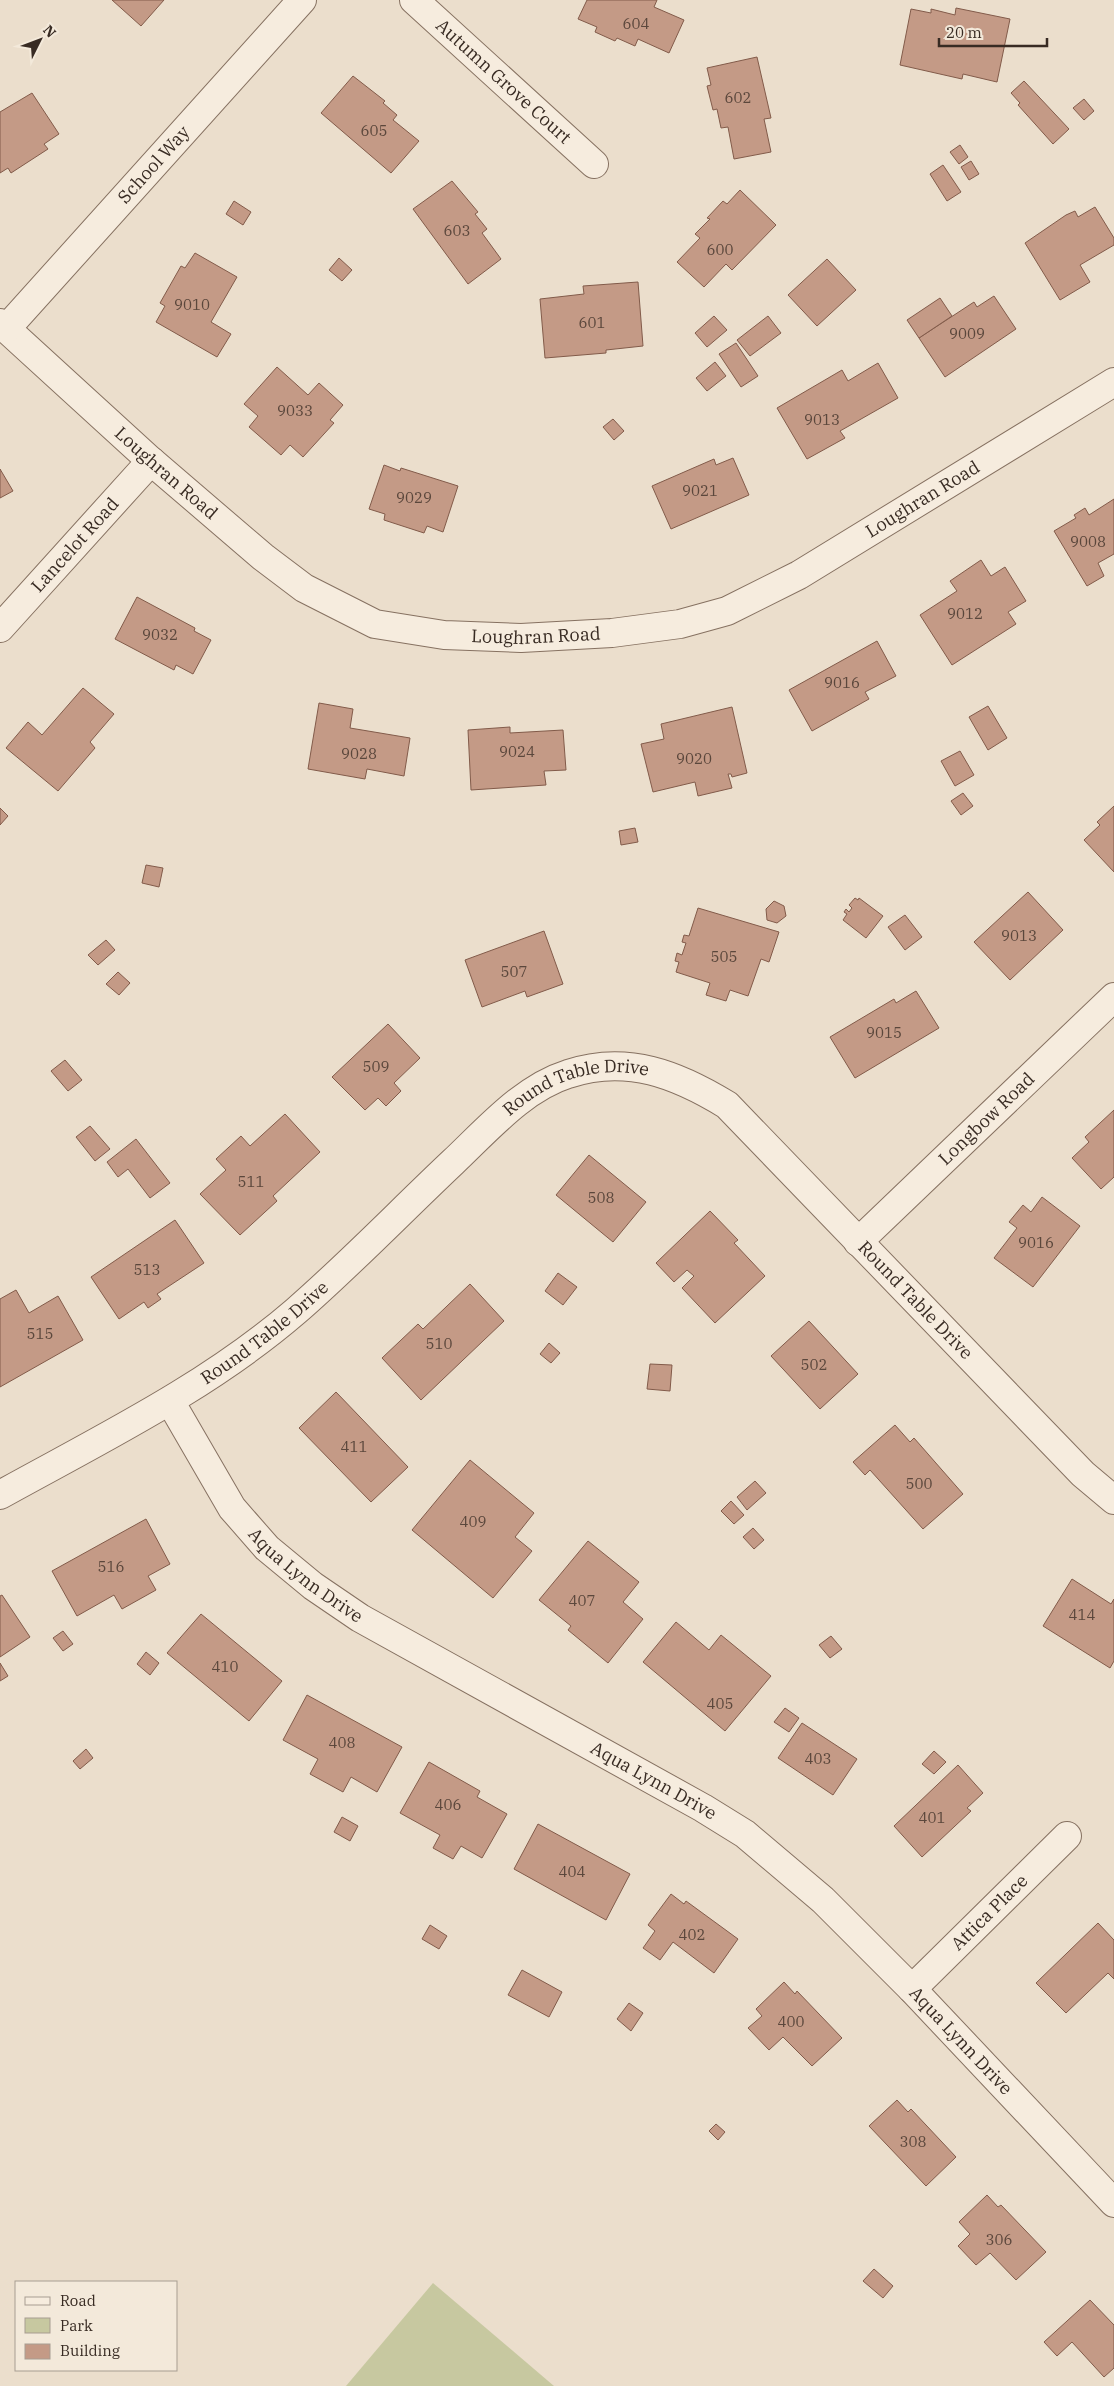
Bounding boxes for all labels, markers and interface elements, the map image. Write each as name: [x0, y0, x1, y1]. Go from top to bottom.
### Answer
street label: Autumn Grove Court: [431, 14, 576, 149]
house number: 604: [622, 14, 650, 33]
north arrow: [15, 15, 65, 65]
scale bar: [939, 15, 1046, 47]
text: N: [39, 21, 60, 41]
text: 20 m: [946, 23, 982, 42]
house number: 602: [724, 88, 752, 107]
street label: School Way: [113, 120, 195, 208]
house number: 605: [360, 121, 388, 140]
house number: 603: [443, 221, 471, 240]
house number: 600: [706, 240, 734, 259]
house number: 9010: [174, 295, 210, 314]
house number: 601: [578, 313, 606, 332]
house number: 9009: [949, 324, 985, 343]
house number: 9033: [277, 401, 313, 420]
house number: 9013: [804, 410, 840, 429]
street label: Loughran Road: [110, 422, 223, 524]
street label: Loughran Road: [861, 455, 984, 542]
house number: 9021: [682, 481, 718, 500]
house number: 9029: [396, 488, 432, 507]
street label: Lancelot Road: [26, 492, 124, 597]
house number: 9008: [1070, 532, 1106, 551]
house number: 9012: [947, 604, 983, 623]
street label: Loughran Road: [471, 622, 601, 649]
house number: 9032: [142, 625, 178, 644]
house number: 9016: [824, 673, 860, 692]
house number: 9024: [499, 742, 535, 761]
house number: 9028: [341, 744, 377, 763]
house number: 9020: [676, 749, 712, 768]
house number: 9013: [1001, 926, 1037, 945]
house number: 505: [710, 947, 738, 966]
house number: 507: [500, 962, 528, 981]
house number: 9015: [866, 1023, 902, 1042]
street label: Round Table Drive: [498, 1054, 651, 1120]
house number: 509: [362, 1057, 390, 1076]
street label: Longbow Road: [933, 1067, 1039, 1170]
house number: 511: [237, 1172, 265, 1191]
house number: 508: [587, 1188, 615, 1207]
house number: 9016: [1018, 1233, 1054, 1252]
street label: Round Table Drive: [853, 1236, 978, 1364]
house number: 513: [133, 1260, 161, 1279]
street label: Round Table Drive: [196, 1276, 333, 1389]
house number: 515: [26, 1324, 54, 1343]
house number: 510: [425, 1334, 453, 1353]
house number: 502: [800, 1355, 828, 1374]
house number: 411: [340, 1437, 368, 1456]
house number: 500: [905, 1474, 933, 1493]
house number: 409: [459, 1512, 487, 1531]
street label: Aqua Lynn Drive: [243, 1523, 368, 1628]
house number: 516: [97, 1557, 125, 1576]
house number: 407: [568, 1591, 596, 1610]
house number: 414: [1068, 1605, 1096, 1624]
house number: 410: [211, 1657, 239, 1676]
house number: 405: [706, 1694, 734, 1713]
house number: 408: [328, 1733, 356, 1752]
street label: Aqua Lynn Drive: [587, 1736, 721, 1825]
house number: 403: [804, 1749, 832, 1768]
house number: 406: [434, 1795, 462, 1814]
house number: 401: [918, 1808, 946, 1827]
house number: 404: [558, 1862, 586, 1881]
street label: Attica Place: [946, 1869, 1032, 1955]
house number: 402: [678, 1925, 706, 1944]
street label: Aqua Lynn Drive: [905, 1981, 1018, 2099]
house number: 400: [777, 2012, 805, 2031]
house number: 308: [899, 2132, 927, 2151]
house number: 306: [985, 2230, 1013, 2249]
legend: [15, 2281, 178, 2371]
text: Road: [60, 2291, 96, 2310]
text: Park: [60, 2316, 93, 2335]
text: Building: [60, 2341, 120, 2360]

